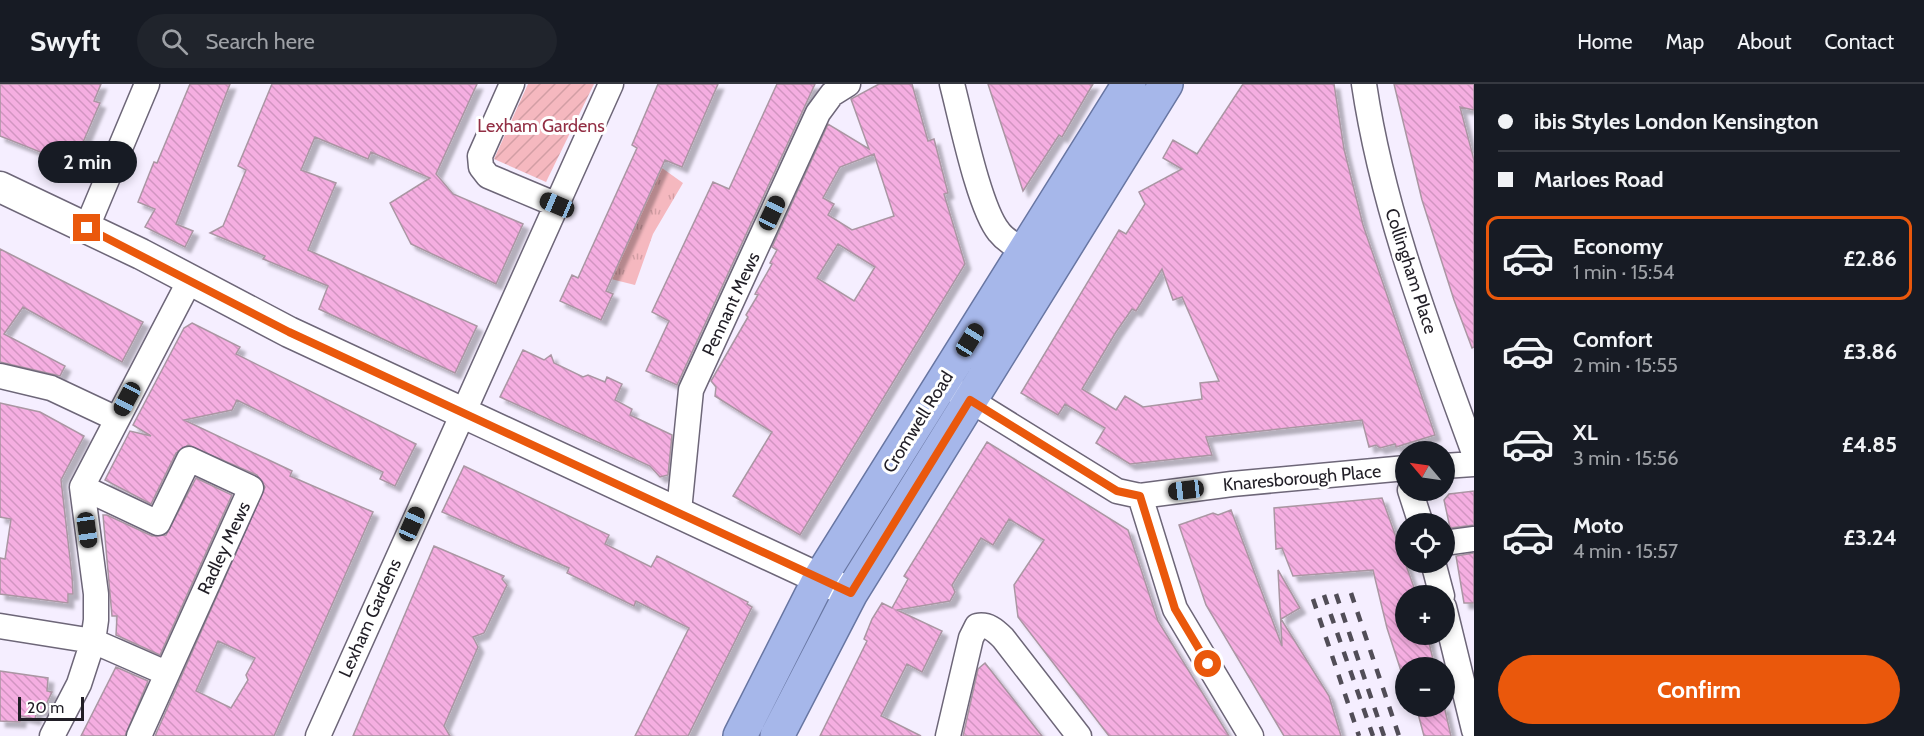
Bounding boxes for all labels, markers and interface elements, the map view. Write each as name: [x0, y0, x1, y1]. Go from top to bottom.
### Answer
search box: [137, 14, 557, 68]
text: Swyft: [30, 24, 101, 58]
icon: search: [158, 25, 191, 58]
text: Search here: [206, 28, 315, 55]
text: Home: [1577, 29, 1633, 54]
text: Map: [1666, 29, 1704, 54]
text: About: [1737, 29, 1791, 54]
text: Contact: [1824, 29, 1894, 54]
text: ibis Styles London Kensington: [1534, 108, 1819, 135]
park label: Lexham Gardens: [477, 115, 605, 137]
callout: 2 min: [38, 141, 136, 183]
text: 2 min: [63, 150, 112, 174]
text: Marloes Road: [1534, 166, 1664, 193]
car: [537, 190, 577, 220]
car: [756, 193, 788, 233]
street label: Collingham Place: [1380, 205, 1442, 337]
route end: [73, 214, 100, 241]
icon: car: [1501, 231, 1555, 285]
text: Economy: [1573, 233, 1663, 260]
text: £2.86: [1843, 245, 1897, 272]
street label: Pennant Mews: [697, 249, 765, 359]
text: 1 min · 15:54: [1573, 260, 1675, 284]
car: [953, 320, 987, 360]
icon: car: [1501, 324, 1555, 378]
text: Comfort: [1573, 326, 1652, 353]
text: £3.86: [1843, 338, 1897, 365]
text: 2 min · 15:55: [1573, 353, 1678, 377]
street label: Cromwell Road: [878, 367, 958, 477]
car: [111, 379, 143, 419]
icon: car: [1501, 417, 1555, 471]
text: XL: [1573, 419, 1598, 446]
text: £4.85: [1842, 431, 1897, 458]
north arrow: [1395, 441, 1455, 501]
map controls: [1395, 441, 1455, 717]
text: 3 min · 15:56: [1573, 446, 1679, 470]
street label: Knaresborough Place: [1222, 460, 1382, 496]
car: [1167, 479, 1205, 501]
street label: Radley Mews: [193, 498, 255, 598]
car: [396, 504, 428, 544]
icon: car: [1501, 510, 1555, 564]
car: [76, 511, 98, 549]
text: Moto: [1573, 512, 1624, 539]
button: locate: [1395, 513, 1455, 573]
text: £3.24: [1844, 524, 1897, 551]
text: 4 min · 15:57: [1573, 539, 1678, 563]
street label: Lexham Gardens: [334, 555, 406, 681]
button: +: [1395, 585, 1455, 645]
route start: [1194, 650, 1221, 677]
button: Confirm: [1498, 655, 1900, 724]
button: −: [1395, 657, 1455, 717]
scale bar: [18, 694, 84, 722]
text: 20 m: [27, 698, 64, 717]

